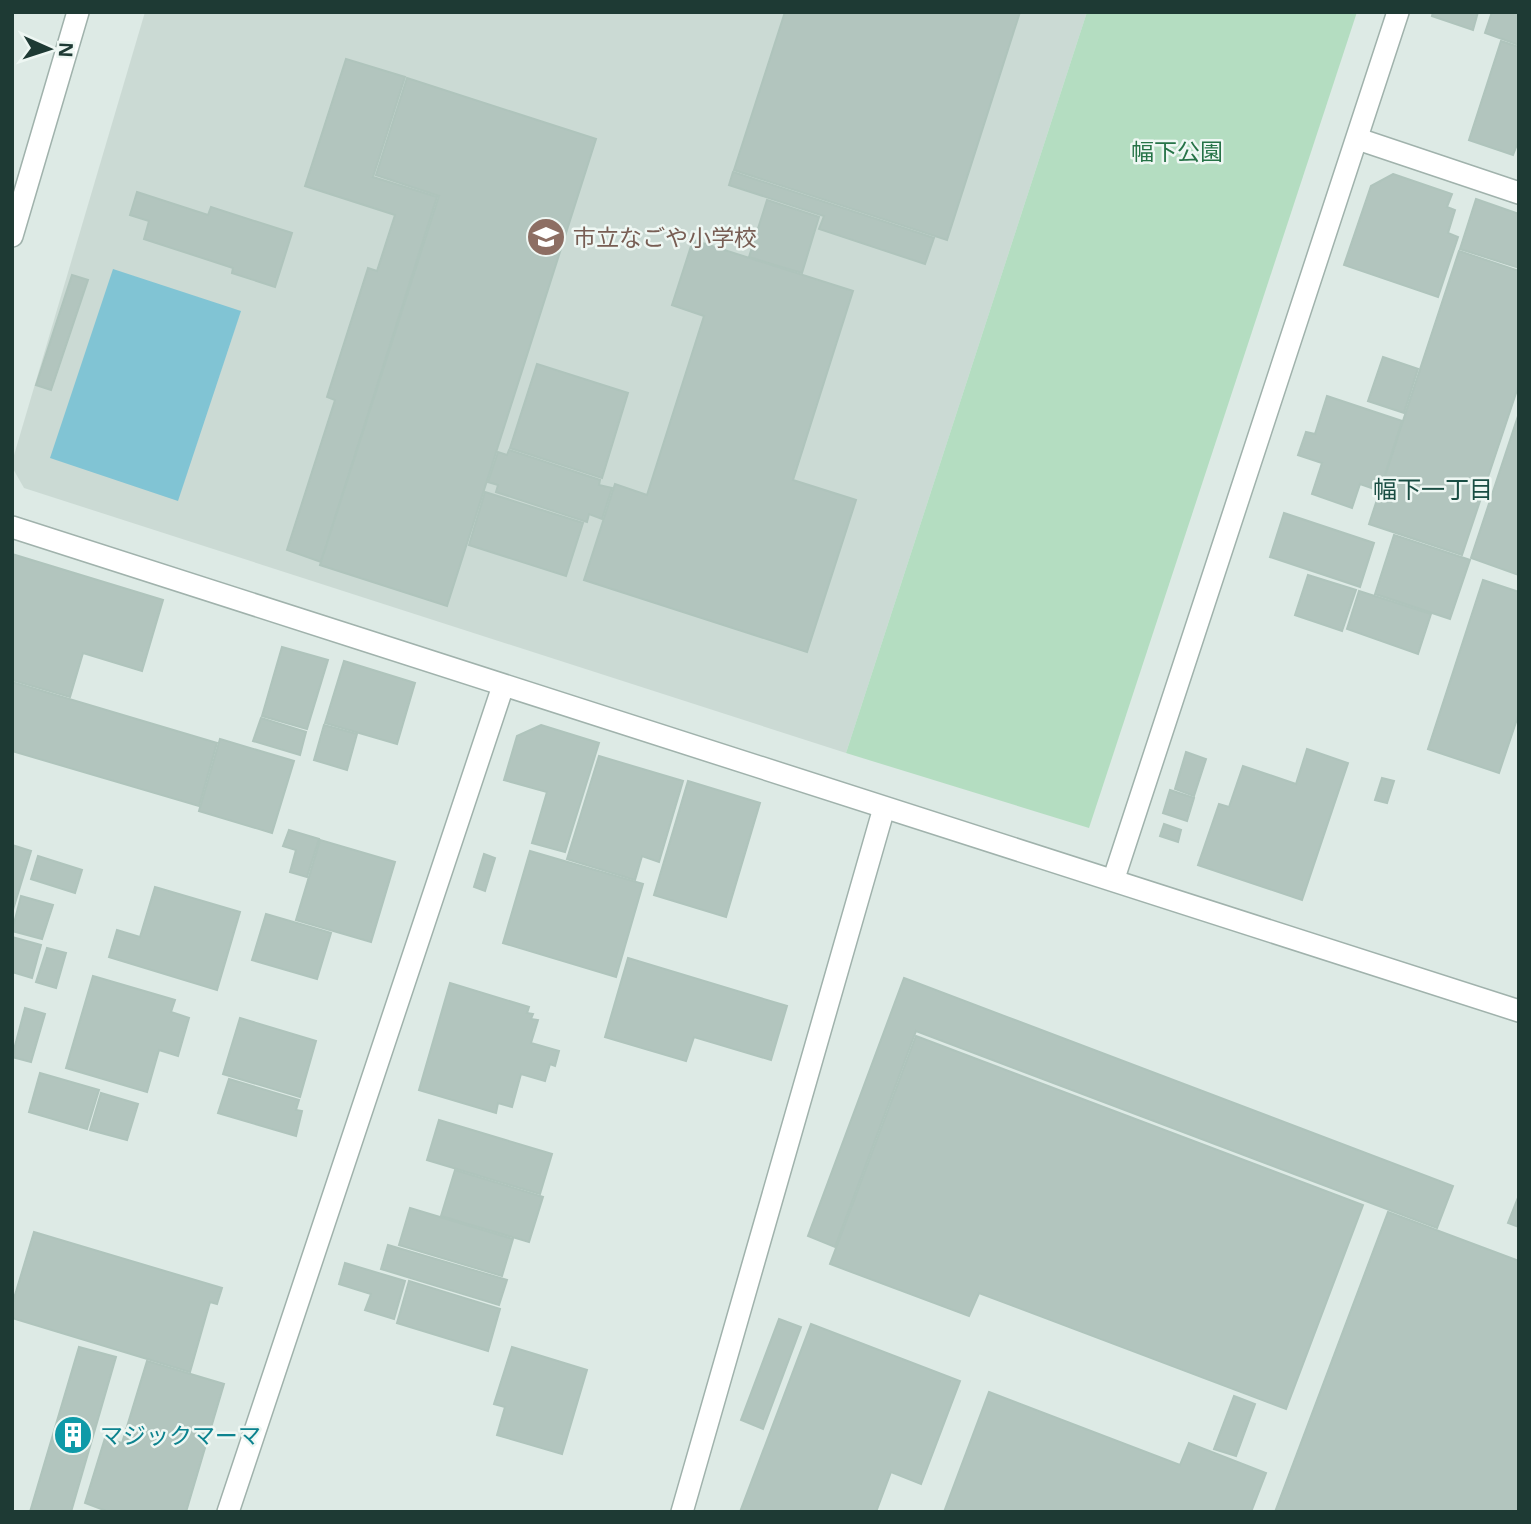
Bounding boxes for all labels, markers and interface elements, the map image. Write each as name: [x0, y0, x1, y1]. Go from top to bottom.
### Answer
north arrow: [14, 14, 84, 84]
text: N: [53, 41, 79, 58]
park label: 幅下公園: [1131, 135, 1223, 167]
school or university icon: 市立なごや小学校: [525, 216, 567, 258]
place label: 市立なごや小学校: [573, 221, 757, 253]
district label: 幅下一丁目: [1373, 472, 1493, 505]
building icon: マジックマーマ: [52, 1414, 94, 1456]
place label: マジックマーマ: [100, 1419, 261, 1451]

